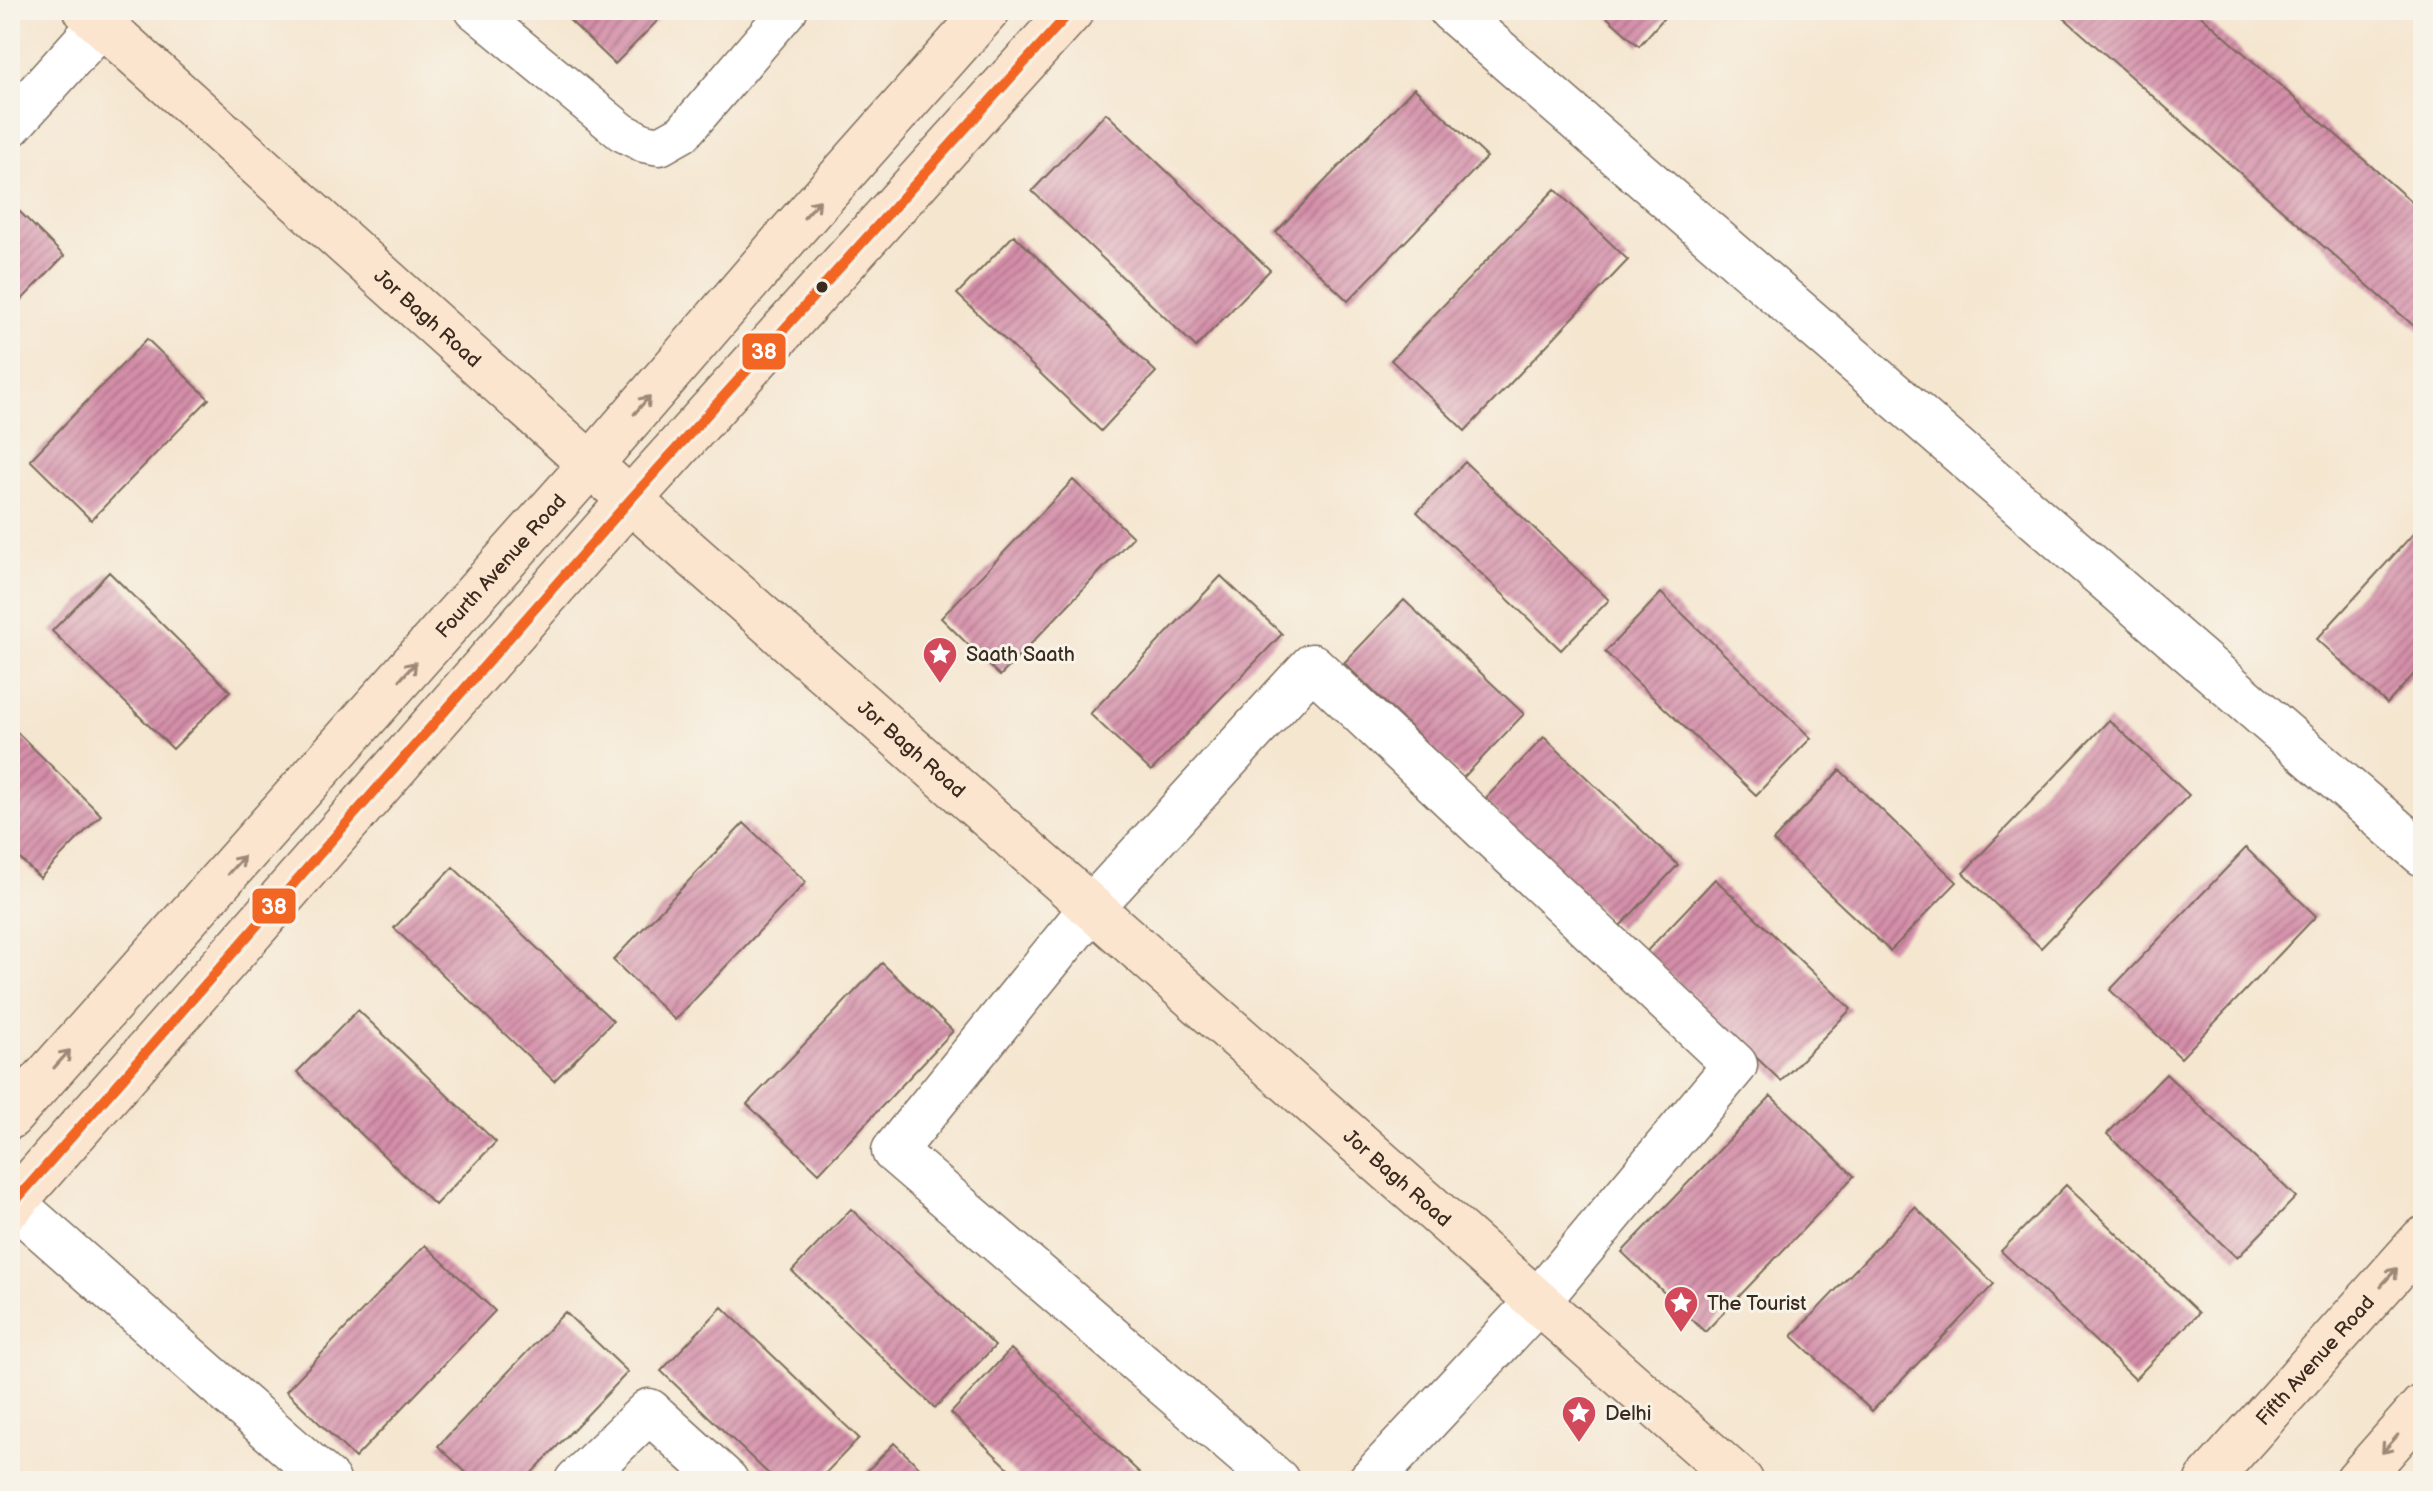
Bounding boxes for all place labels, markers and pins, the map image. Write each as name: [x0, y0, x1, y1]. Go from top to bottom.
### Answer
unlabelled marker: [814, 279, 830, 295]
place icon: Saath Saath: [921, 635, 959, 685]
place label: Saath Saath: [966, 643, 1075, 667]
place icon: The Tourist: [1662, 1284, 1700, 1334]
place label: The Tourist: [1707, 1292, 1806, 1316]
place icon: Delhi: [1560, 1394, 1598, 1444]
place label: Delhi: [1605, 1402, 1651, 1426]

